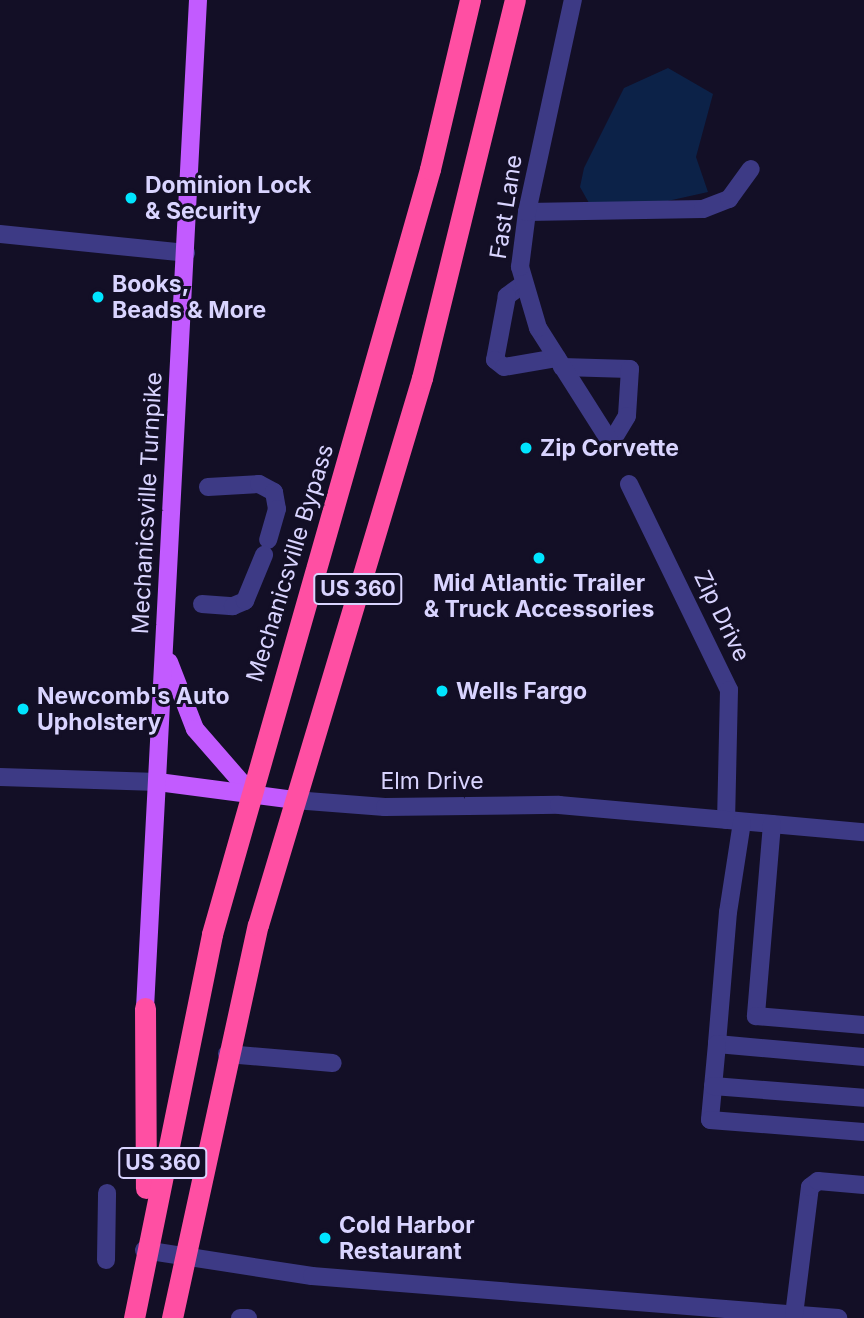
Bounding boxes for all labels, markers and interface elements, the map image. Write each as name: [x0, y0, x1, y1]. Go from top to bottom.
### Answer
street label: Fast Lane: [484, 153, 528, 261]
place label: Dominion Lock & Security: [145, 171, 311, 225]
marker: Dominion Lock & Security: [123, 190, 139, 206]
place label: Books, Beads & More: [112, 270, 266, 324]
marker: Books, Beads & More: [90, 289, 106, 305]
street label: Mechanicsville Turnpike: [126, 371, 168, 635]
place label: Zip Corvette: [540, 434, 679, 462]
marker: Zip Corvette: [518, 440, 534, 456]
street label: Mechanicsville Bypass: [241, 441, 339, 685]
marker: Mid Atlantic Trailer & Truck Accessories: [531, 550, 547, 566]
street label: Zip Drive: [688, 566, 756, 666]
place label: Mid Atlantic Trailer & Truck Accessories: [424, 569, 654, 623]
road number: US 360: [312, 572, 404, 606]
place label: Wells Fargo: [456, 677, 587, 705]
place label: Newcomb's Auto Upholstery: [37, 682, 230, 736]
marker: Wells Fargo: [434, 683, 450, 699]
marker: Newcomb's Auto Upholstery: [15, 701, 31, 717]
street label: Elm Drive: [380, 767, 484, 795]
road number: US 360: [118, 1146, 208, 1180]
place label: Cold Harbor Restaurant: [339, 1211, 475, 1265]
marker: Cold Harbor Restaurant: [317, 1230, 333, 1246]

